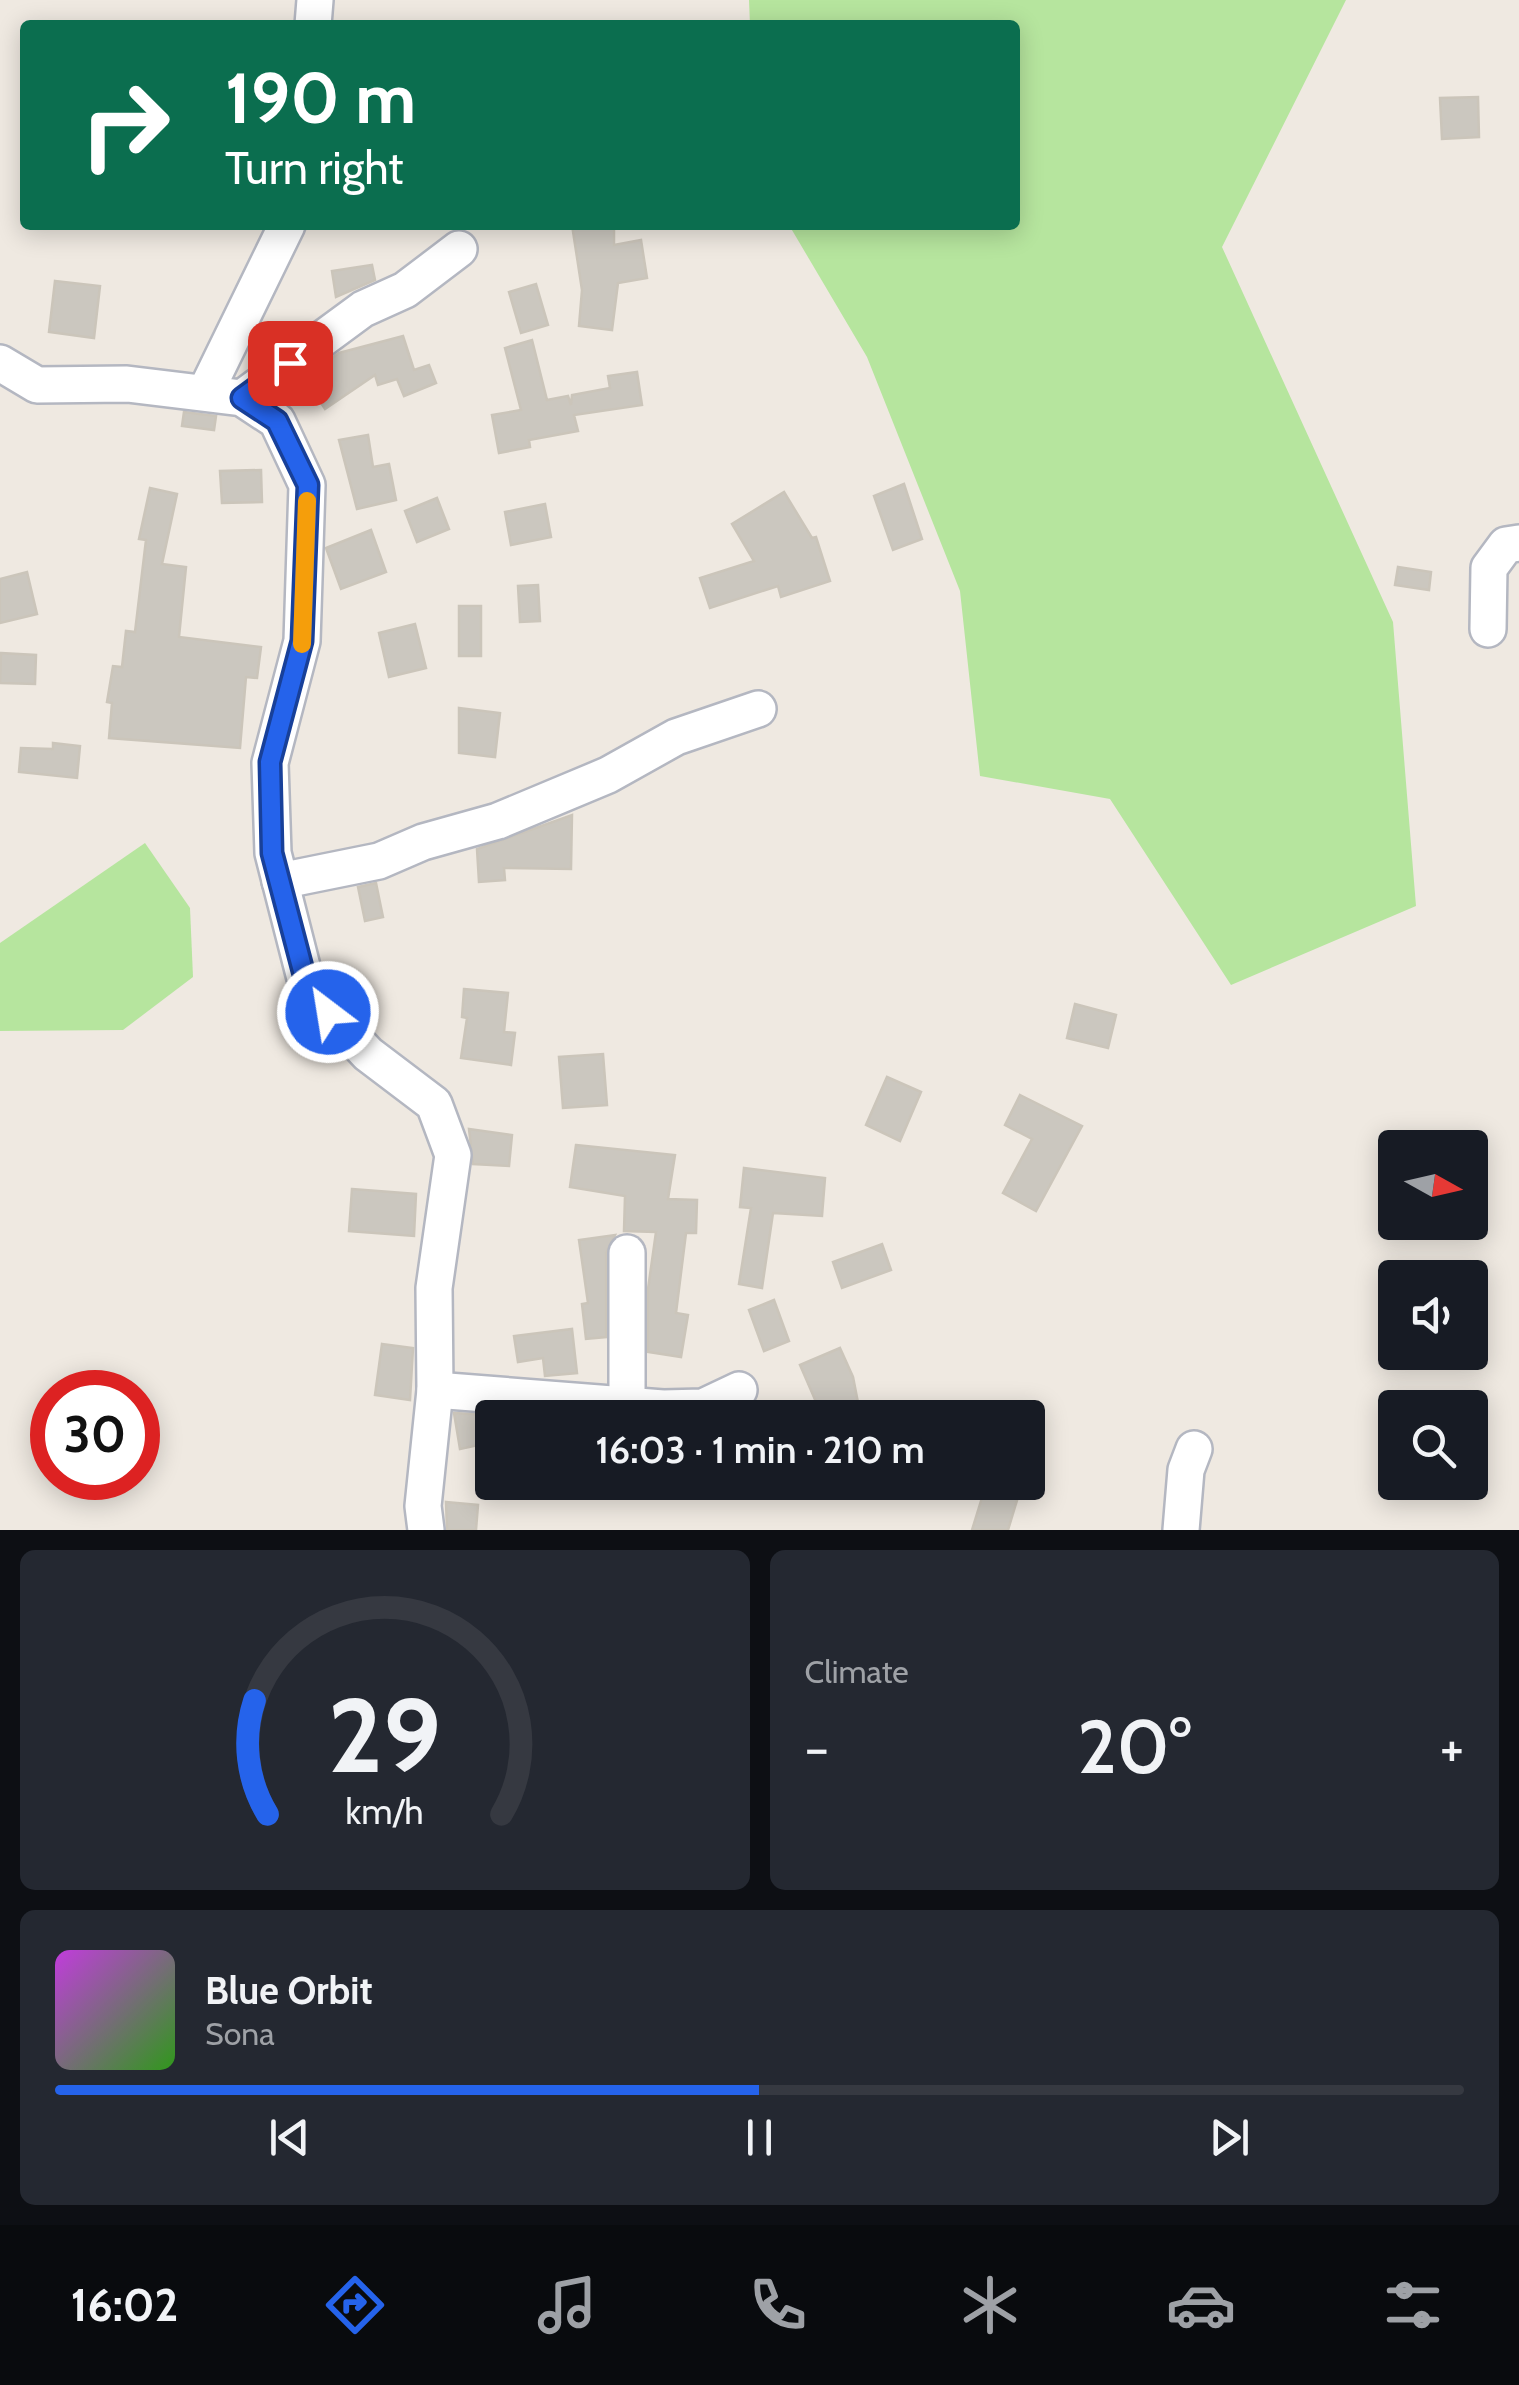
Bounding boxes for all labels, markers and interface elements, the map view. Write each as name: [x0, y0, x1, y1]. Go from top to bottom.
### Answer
text: 190 m: [225, 55, 416, 141]
icon: right: [60, 60, 190, 190]
text: Turn right: [225, 141, 404, 195]
pin: [248, 321, 333, 406]
icon: arrive: [263, 336, 318, 391]
position arrow: [276, 960, 380, 1064]
north arrow: [1378, 1130, 1488, 1240]
map controls: [1378, 1130, 1488, 1500]
button: sound: [1378, 1260, 1488, 1370]
speed limit sign: 30: [30, 1370, 160, 1500]
button: search: [1378, 1390, 1488, 1500]
text: 16:03 · 1 min · 210 m: [595, 1426, 925, 1473]
text: Climate: [805, 1652, 909, 1691]
text: 29: [328, 1672, 441, 1798]
text: 20°: [1077, 1701, 1191, 1792]
text: −: [805, 1714, 829, 1781]
text: +: [1440, 1714, 1464, 1781]
text: km/h: [346, 1790, 424, 1833]
text: Blue Orbit: [205, 1967, 373, 2014]
text: Sona: [205, 2014, 275, 2053]
icon: previous: [262, 2110, 317, 2165]
icon: pause: [732, 2110, 787, 2165]
icon: next: [1202, 2110, 1257, 2165]
icon: directions: [320, 2270, 390, 2340]
icon: music: [532, 2270, 602, 2340]
icon: phone: [743, 2270, 813, 2340]
icon: climate: [955, 2270, 1025, 2340]
icon: car: [1166, 2270, 1236, 2340]
icon: filters: [1378, 2270, 1448, 2340]
text: 16:02: [71, 2278, 178, 2332]

